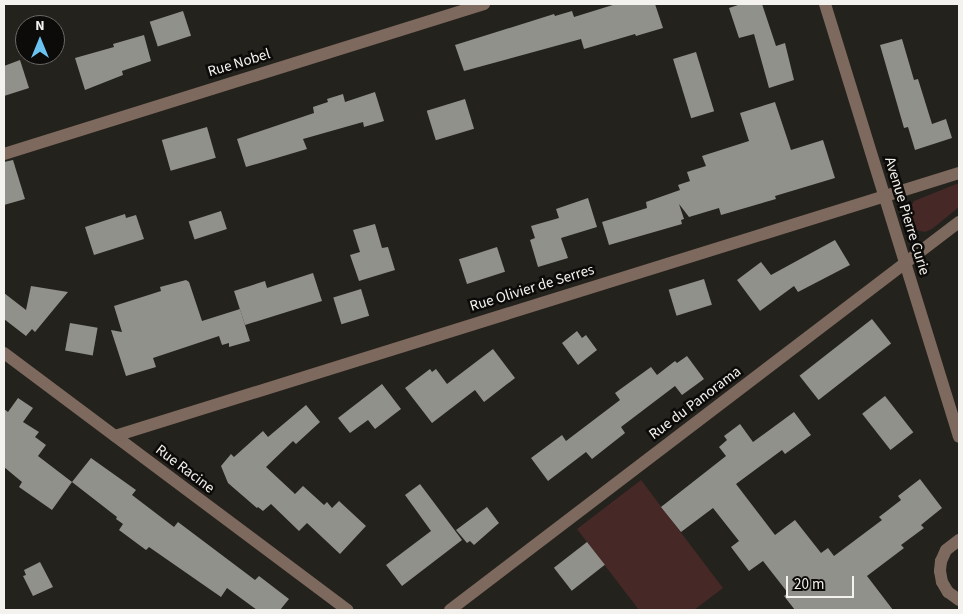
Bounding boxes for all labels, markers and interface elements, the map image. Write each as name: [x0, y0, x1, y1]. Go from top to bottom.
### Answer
north arrow: [15, 15, 65, 65]
text: N: [35, 16, 45, 36]
street label: Rue Nobel: [206, 45, 272, 81]
street label: Avenue Pierre Curie: [880, 155, 934, 277]
street label: Rue Olivier de Serres: [468, 261, 596, 315]
street label: Rue du Panorama: [645, 362, 745, 444]
street label: Rue Racine: [152, 441, 218, 497]
scale bar: [788, 566, 856, 598]
text: 20 m: [794, 574, 824, 595]

